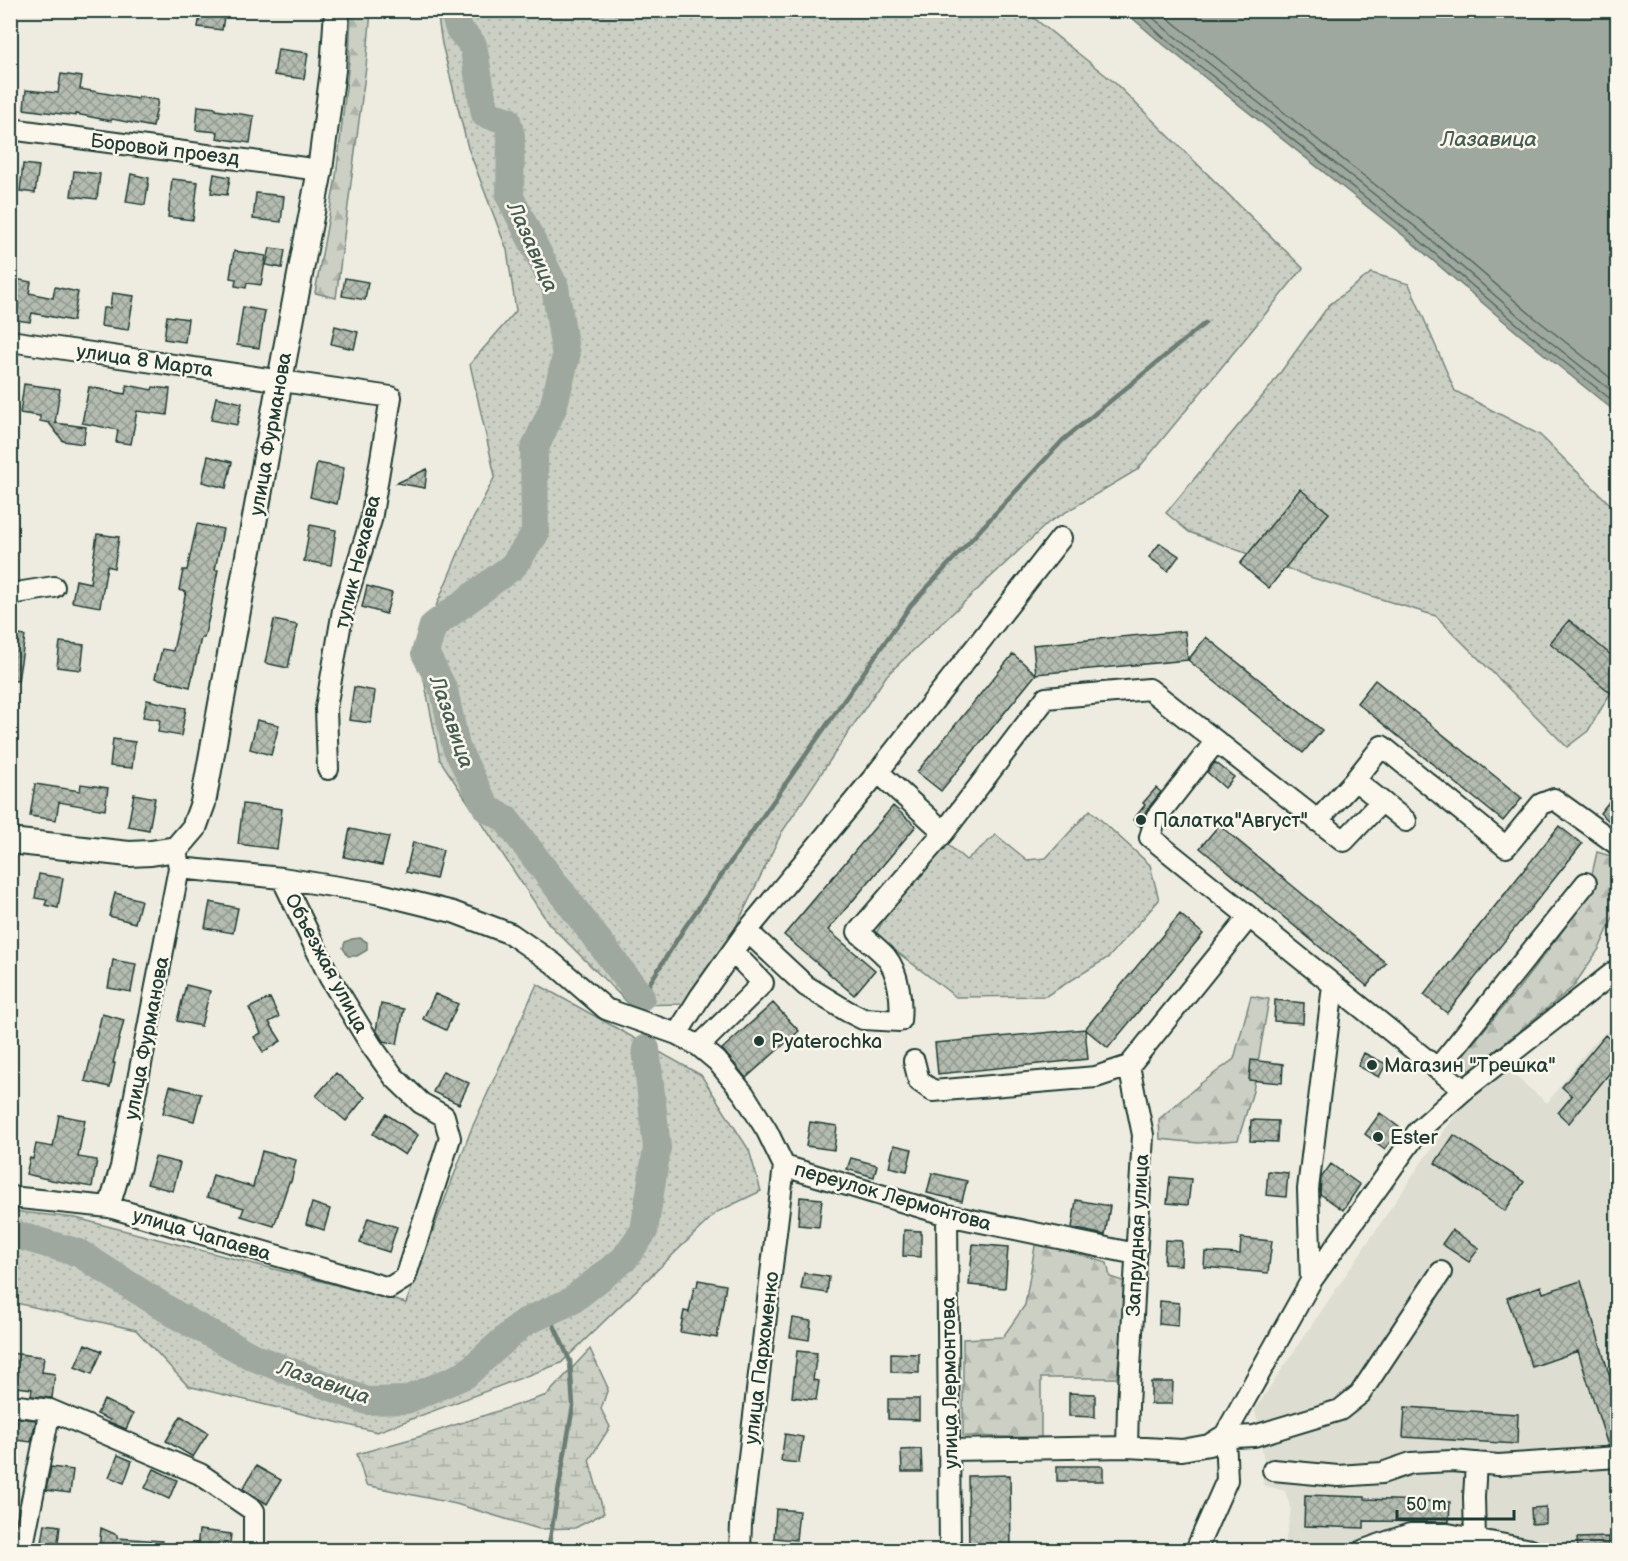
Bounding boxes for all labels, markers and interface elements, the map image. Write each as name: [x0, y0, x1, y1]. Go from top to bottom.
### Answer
water label: Лазавица: [1439, 127, 1537, 152]
street label: Боровой проезд: [89, 129, 241, 171]
water label: Лазавица: [501, 196, 563, 296]
street label: улица 8 Марта: [75, 340, 215, 382]
street label: улица Фурманова: [245, 350, 297, 518]
street label: тупик Нехаева: [330, 493, 386, 632]
water label: Лазавица: [423, 671, 479, 772]
place label: Палатка"Август": [1153, 809, 1308, 833]
marker: Палатка"Август": [1134, 813, 1148, 827]
street label: Объезжая улица: [279, 890, 373, 1038]
street label: улица Фурманова: [119, 954, 175, 1122]
place label: Pyaterochka: [771, 1030, 882, 1054]
marker: Pyaterochka: [752, 1034, 766, 1048]
place label: Магазин "Трешка": [1384, 1054, 1556, 1078]
marker: Магазин "Трешка": [1365, 1058, 1379, 1072]
place label: Ester: [1390, 1126, 1438, 1150]
marker: Ester: [1371, 1130, 1385, 1144]
street label: Запрудная улица: [1122, 1153, 1154, 1317]
street label: переулок Лермонтова: [791, 1157, 994, 1237]
street label: улица Чапаева: [130, 1204, 274, 1266]
street label: улица Пархоменко: [739, 1270, 785, 1446]
street label: улица Лермонтова: [936, 1296, 964, 1469]
water label: Лазавица: [273, 1354, 373, 1410]
scale bar: [1397, 1483, 1514, 1521]
text: 50 m: [1406, 1494, 1447, 1515]

